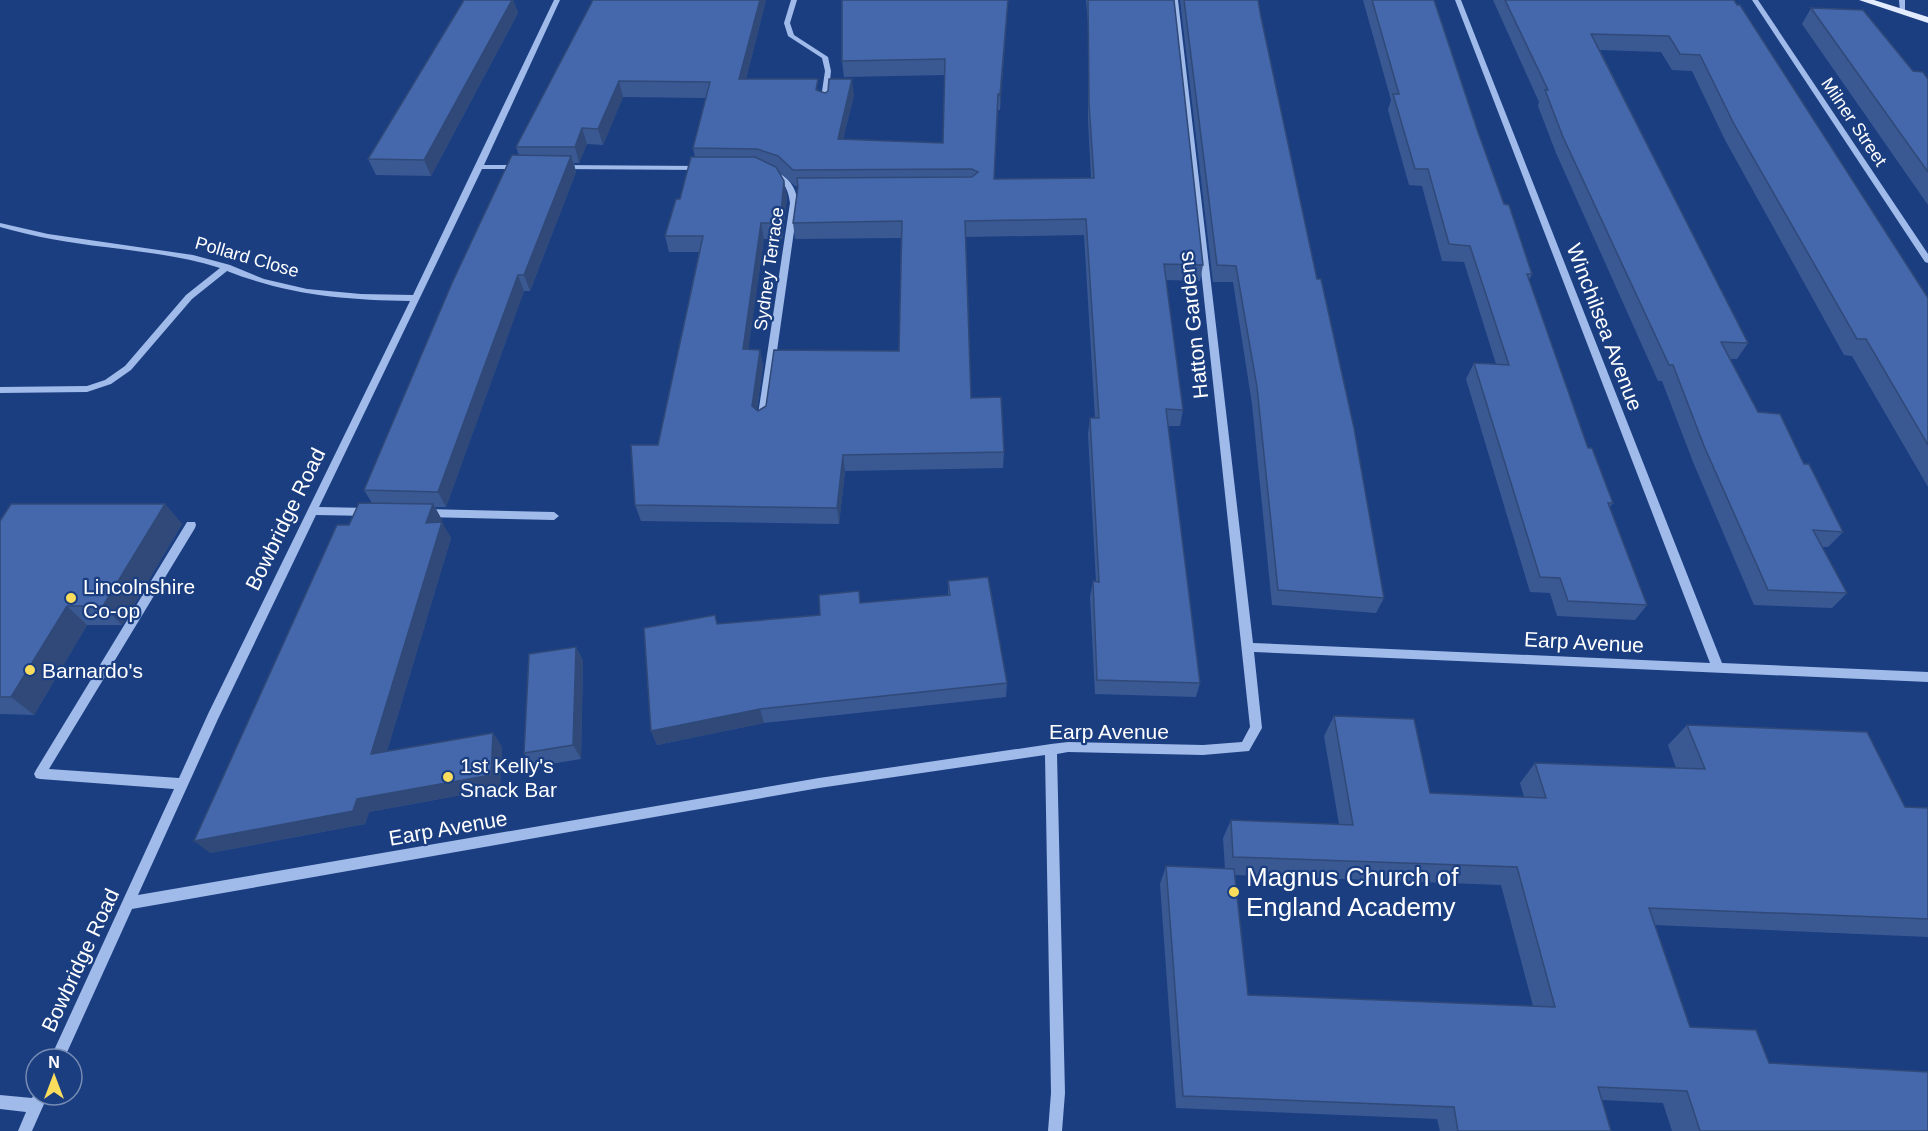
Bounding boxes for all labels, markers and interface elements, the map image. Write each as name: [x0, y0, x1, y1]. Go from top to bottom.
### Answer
street label: Milner Street: [1817, 74, 1891, 170]
street label: Sydney Terrace: [750, 206, 788, 332]
street label: Pollard Close: [193, 233, 301, 281]
street label: Winchilsea Avenue: [1563, 240, 1647, 414]
street label: Hatton Gardens: [1174, 250, 1212, 400]
street label: Bowbridge Road: [241, 444, 329, 594]
place label: Lincolnshire Co-op: [83, 575, 195, 622]
marker: Lincolnshire Co-op: [64, 591, 78, 605]
street label: Earp Avenue: [1524, 627, 1644, 657]
place label: Barnardo's: [42, 659, 143, 682]
marker: Barnardo's: [23, 663, 37, 677]
street label: Earp Avenue: [1049, 720, 1169, 743]
place label: 1st Kelly's Snack Bar: [460, 754, 557, 801]
marker: 1st Kelly's Snack Bar: [441, 770, 455, 784]
street label: Earp Avenue: [387, 806, 509, 850]
place label: Magnus Church of England Academy: [1246, 862, 1459, 922]
street label: Bowbridge Road: [37, 885, 123, 1035]
marker: Magnus Church of England Academy: [1227, 885, 1241, 899]
north arrow: [24, 1047, 84, 1107]
text: N: [48, 1054, 60, 1071]

